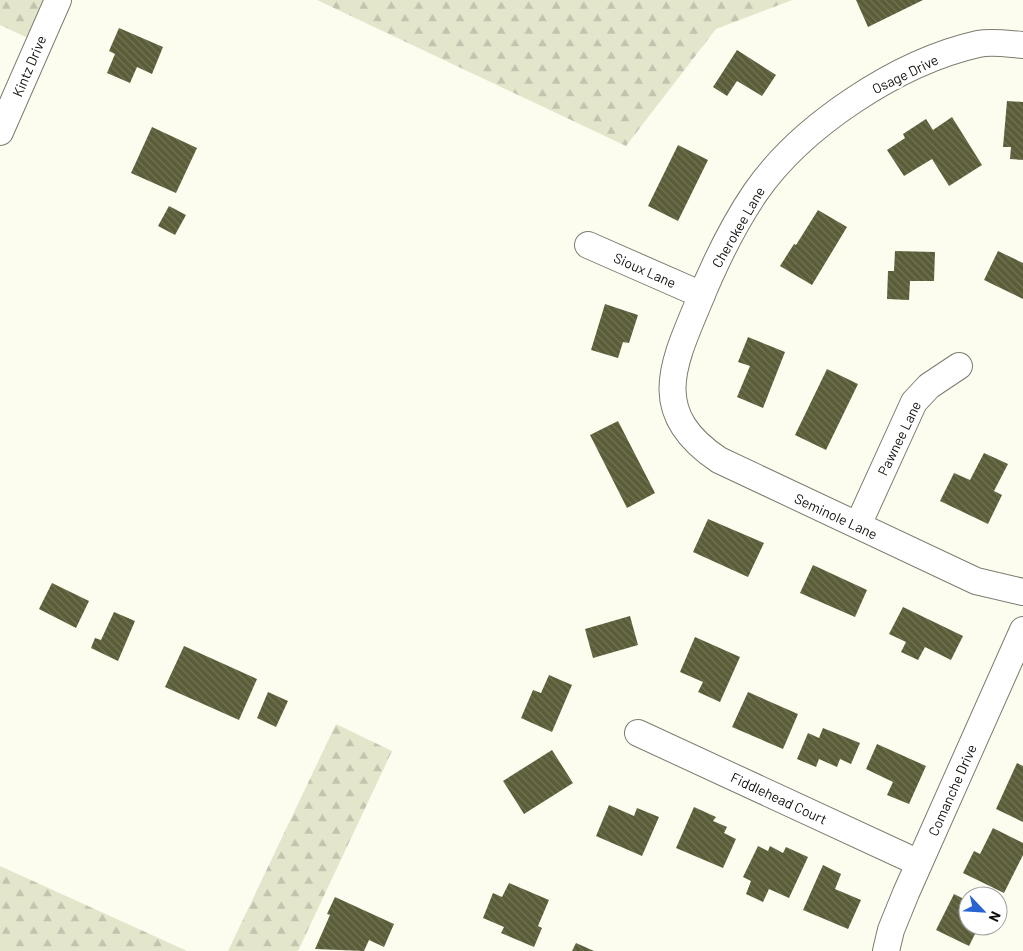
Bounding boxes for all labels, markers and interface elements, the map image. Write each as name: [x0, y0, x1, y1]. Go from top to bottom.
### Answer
street label: Kintz Drive: [8, 33, 50, 99]
street label: Osage Drive: [869, 51, 941, 97]
street label: Cherokee Lane: [708, 184, 768, 270]
street label: Sioux Lane: [611, 249, 679, 291]
street label: Pawnee Lane: [874, 398, 924, 478]
street label: Seminole Lane: [792, 489, 880, 543]
street label: Comanche Drive: [924, 742, 980, 838]
street label: Fiddlehead Court: [728, 768, 830, 828]
north arrow: [958, 886, 1008, 936]
text: N: [986, 909, 1005, 925]

